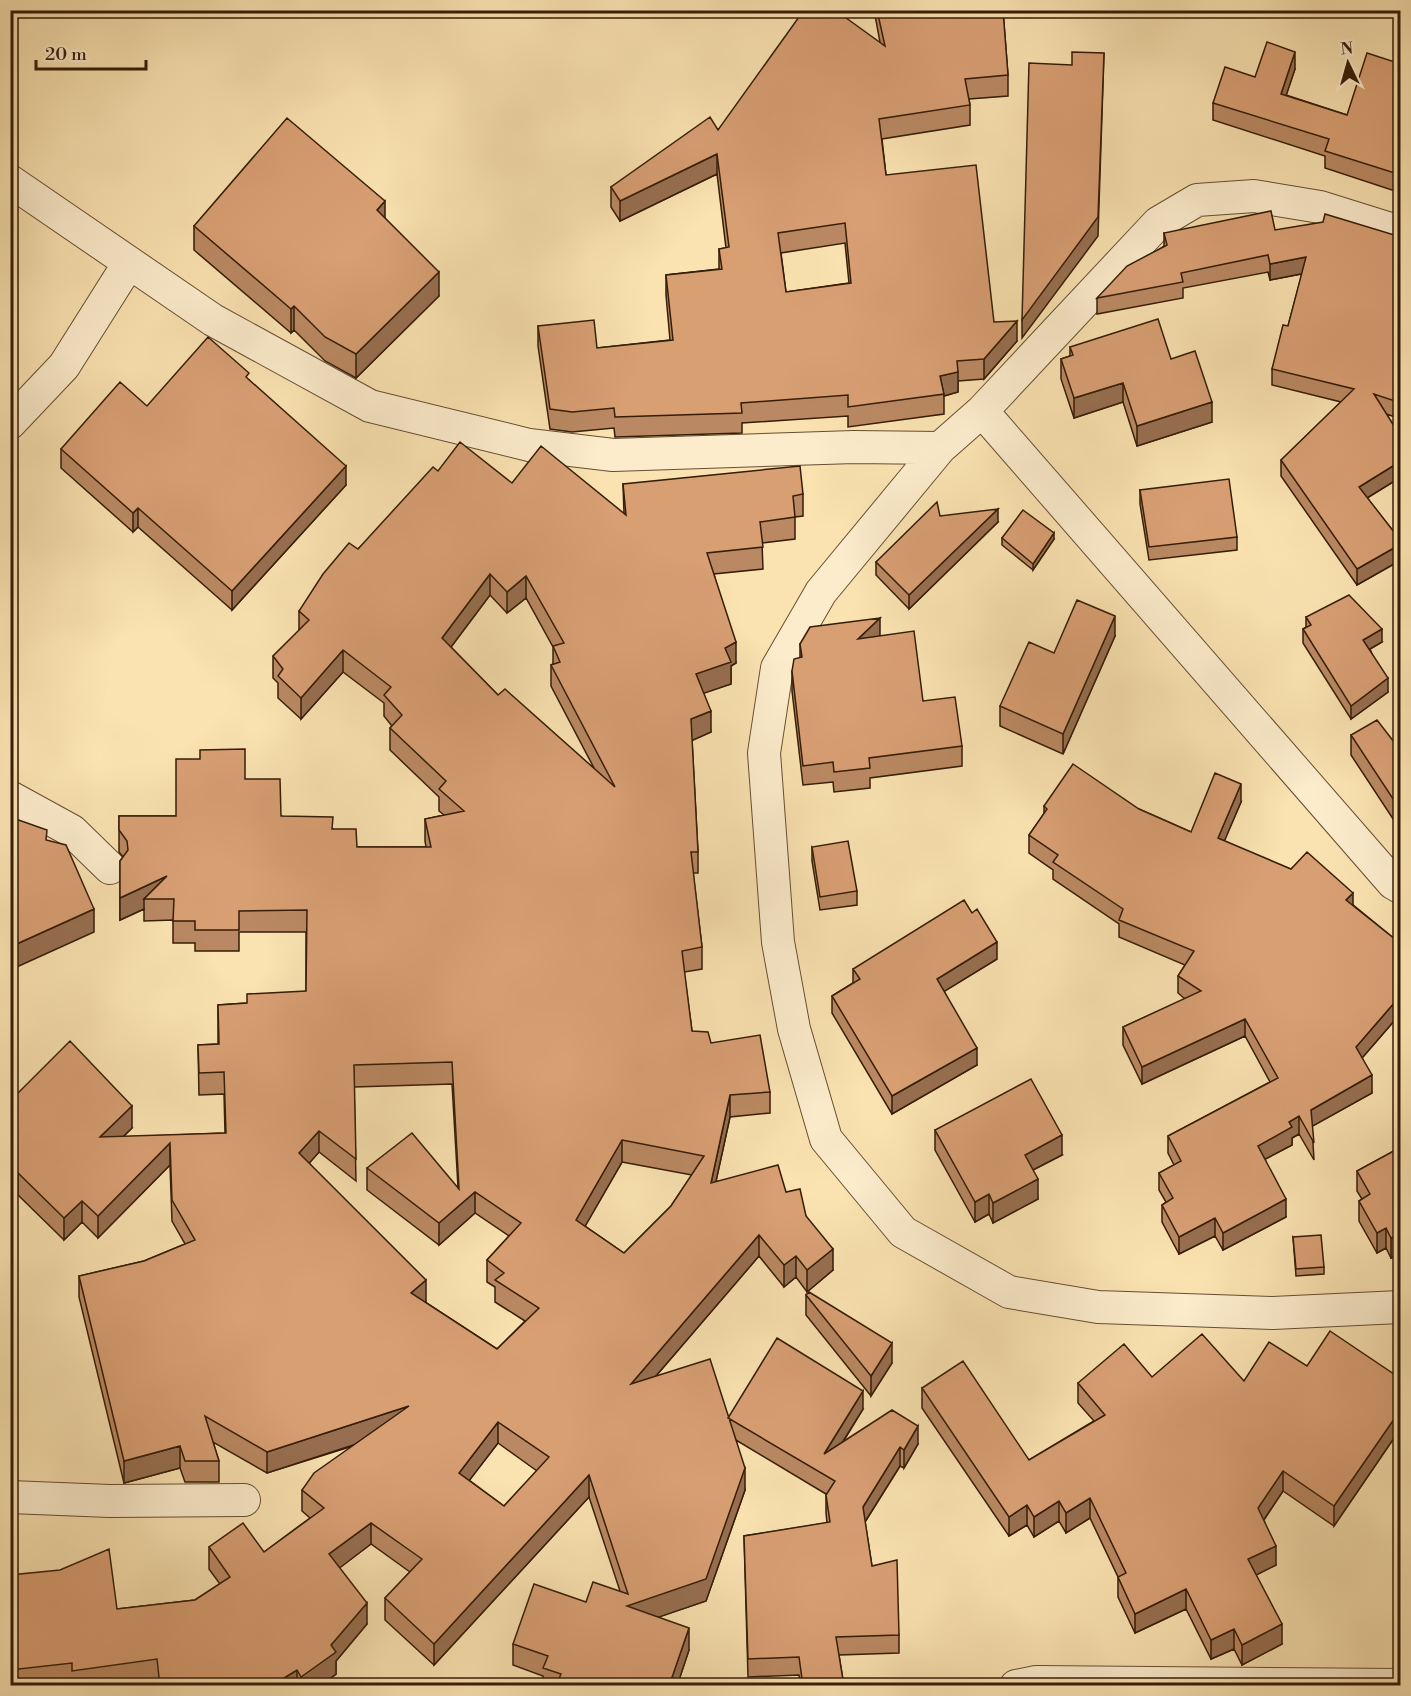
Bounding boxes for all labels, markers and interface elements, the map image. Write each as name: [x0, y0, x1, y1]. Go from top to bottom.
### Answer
scale bar: [36, 33, 146, 71]
north arrow: [1318, 33, 1378, 93]
text: N: [1340, 39, 1354, 60]
text: 20 m: [45, 43, 87, 66]

